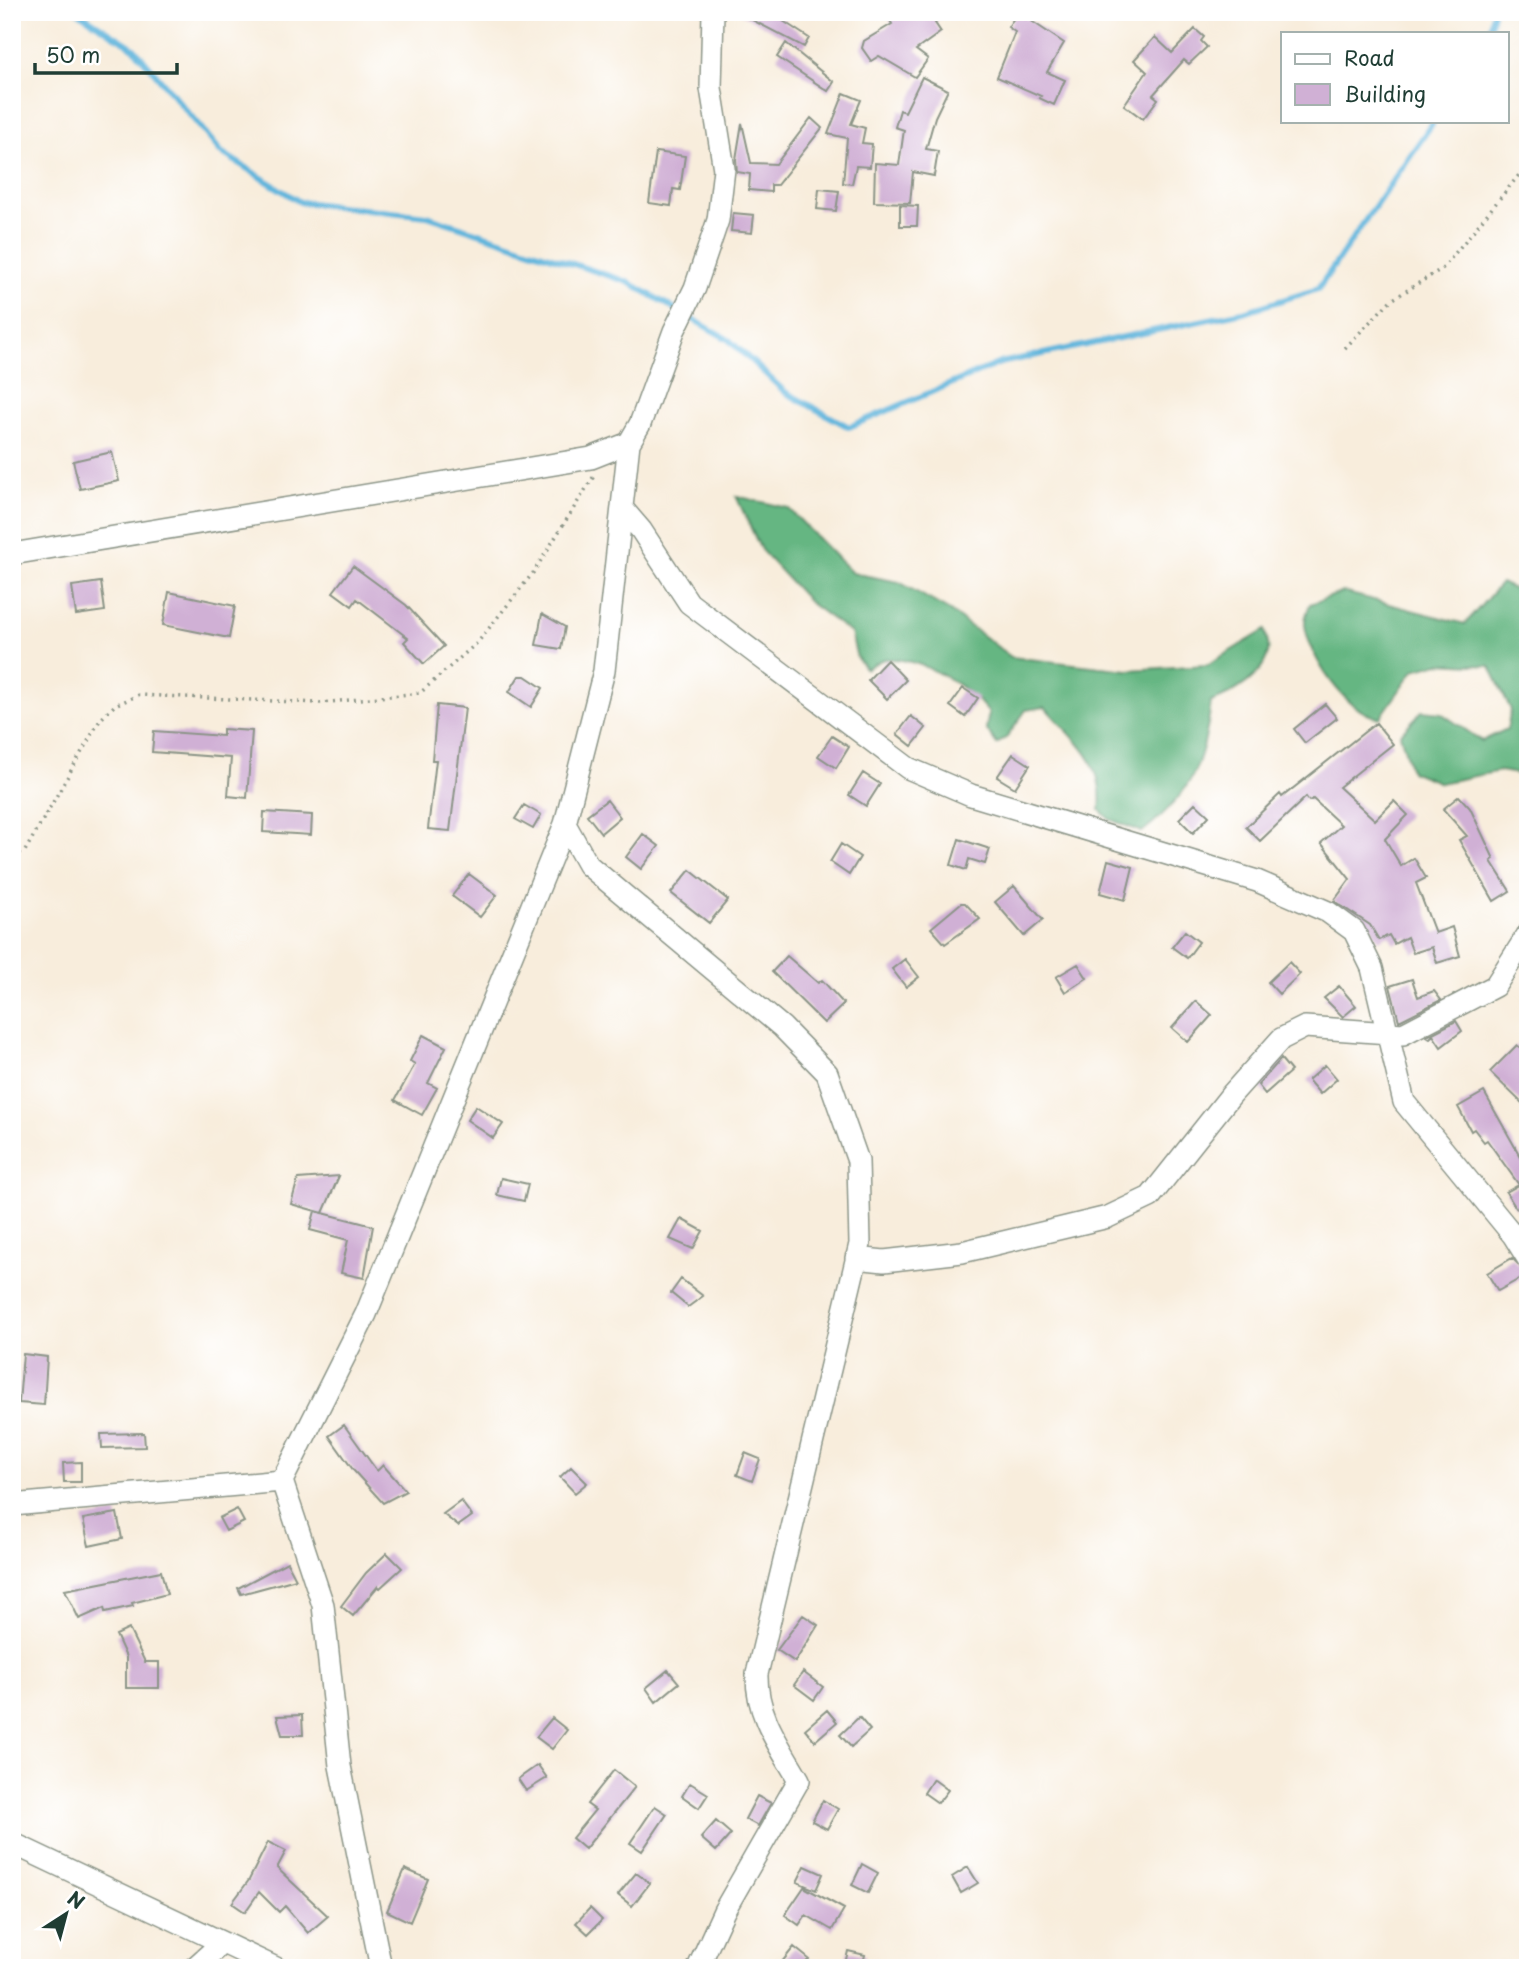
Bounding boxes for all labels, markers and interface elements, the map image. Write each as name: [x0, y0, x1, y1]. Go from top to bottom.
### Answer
scale bar: [35, 32, 177, 76]
legend: [1281, 32, 1508, 122]
text: 50 m: [46, 38, 100, 70]
text: Road: [1344, 41, 1395, 73]
text: Building: [1344, 77, 1426, 109]
north arrow: [32, 1878, 102, 1948]
text: N: [62, 1884, 91, 1915]

